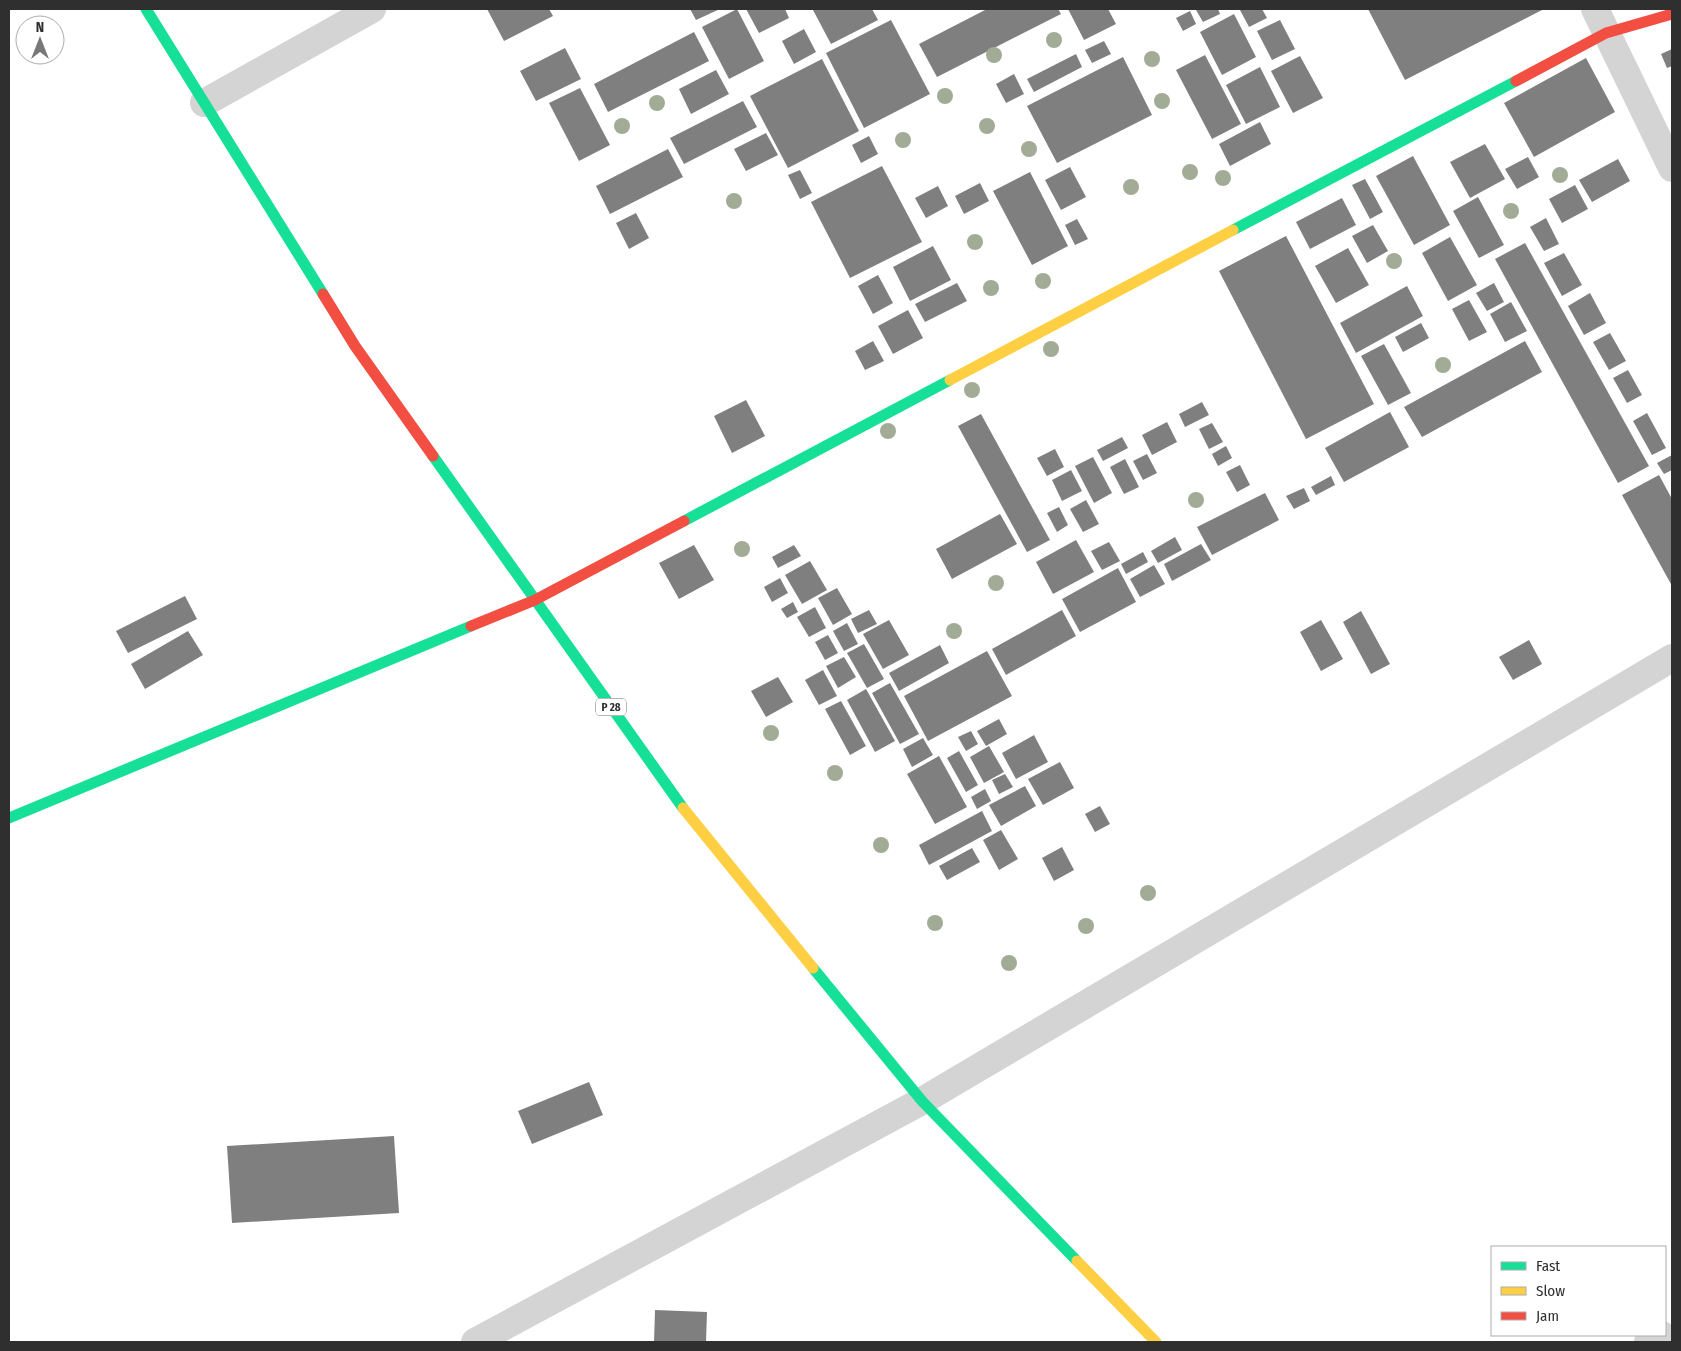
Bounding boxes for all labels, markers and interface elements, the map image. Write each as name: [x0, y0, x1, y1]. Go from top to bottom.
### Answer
north arrow: [15, 15, 65, 65]
text: N: [36, 19, 44, 36]
road number: P 28: [596, 699, 626, 716]
legend: [1491, 1246, 1666, 1336]
text: Fast: [1536, 1257, 1560, 1275]
text: Slow: [1536, 1282, 1565, 1300]
text: Jam: [1536, 1307, 1559, 1325]

